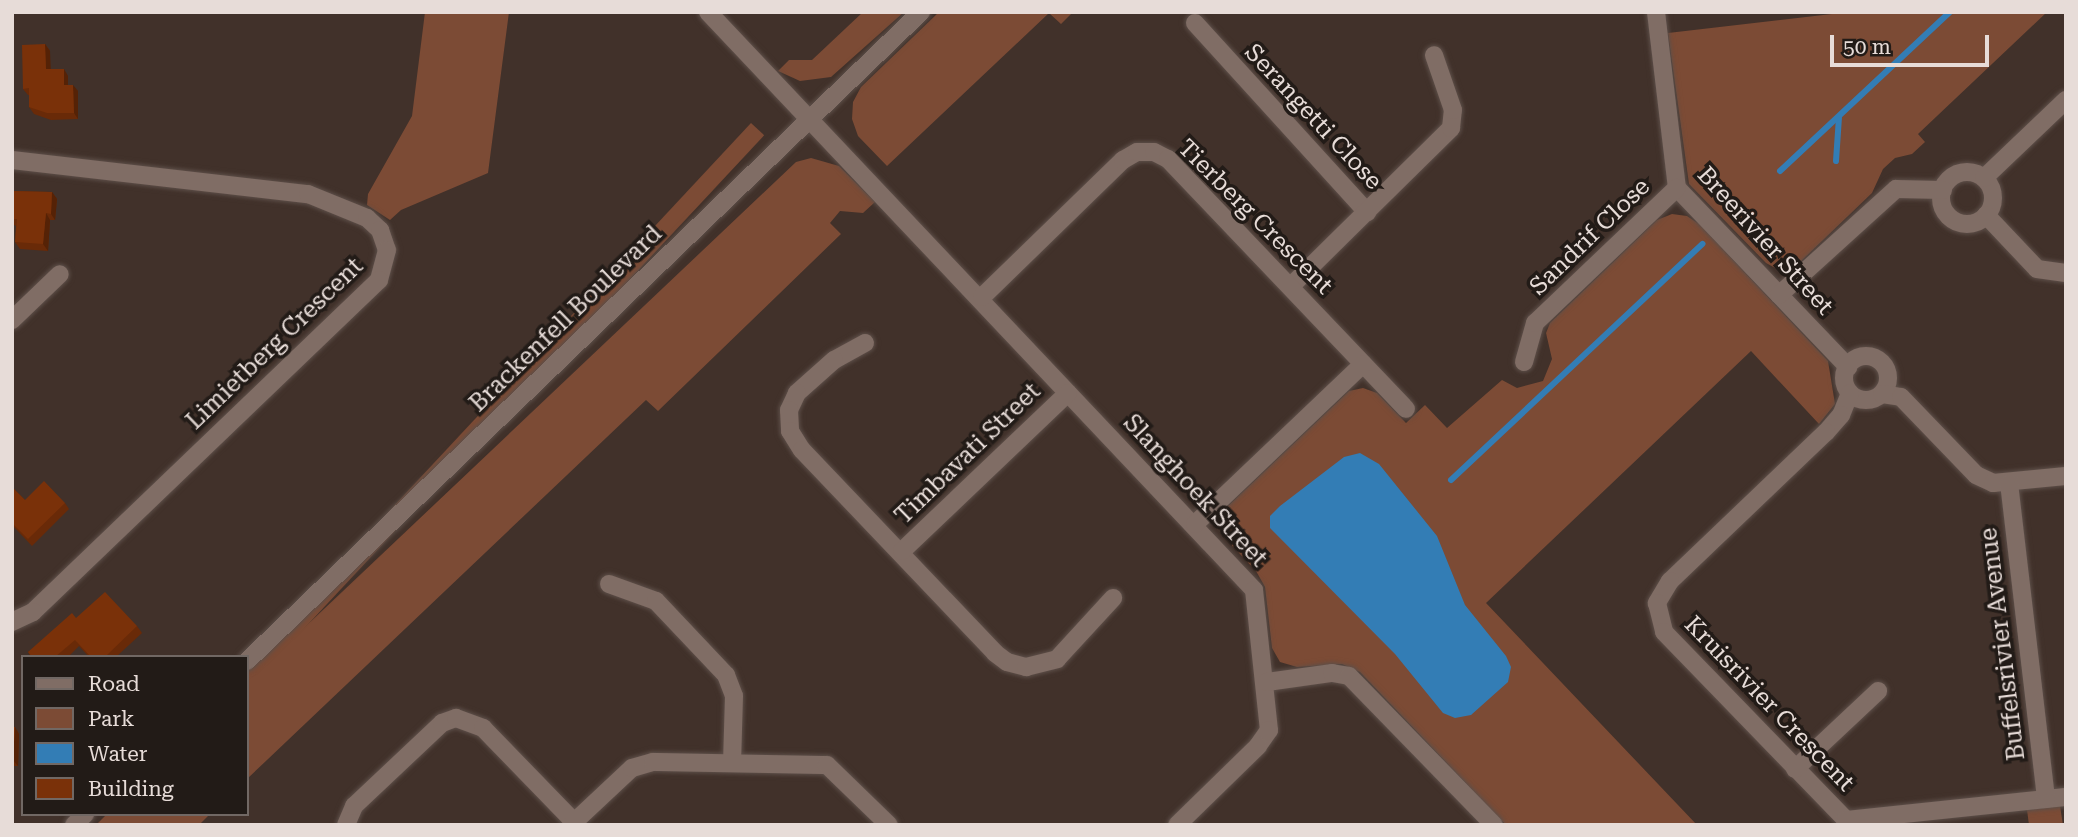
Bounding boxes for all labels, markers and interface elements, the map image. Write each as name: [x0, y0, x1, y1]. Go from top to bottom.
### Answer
scale bar: [1833, 21, 1992, 65]
text: 50 m: [1843, 35, 1891, 59]
street label: Serangetti Close: [1238, 38, 1388, 196]
street label: Tierberg Crescent: [1172, 134, 1338, 300]
street label: Breerivier Street: [1691, 161, 1839, 321]
street label: Sandrif Close: [1524, 173, 1656, 301]
street label: Brackenfell Boulevard: [464, 220, 668, 418]
street label: Limietberg Crescent: [181, 252, 369, 436]
street label: Timbavati Street: [889, 377, 1047, 531]
street label: Slanghoek Street: [1117, 409, 1273, 573]
street label: Buffelsrivier Avenue: [1974, 526, 2032, 762]
street label: Kruisrivier Crescent: [1678, 611, 1860, 797]
legend: [21, 655, 248, 816]
text: Road: [88, 672, 140, 696]
text: Park: [88, 707, 134, 731]
text: Water: [88, 742, 147, 766]
text: Building: [88, 777, 174, 801]

